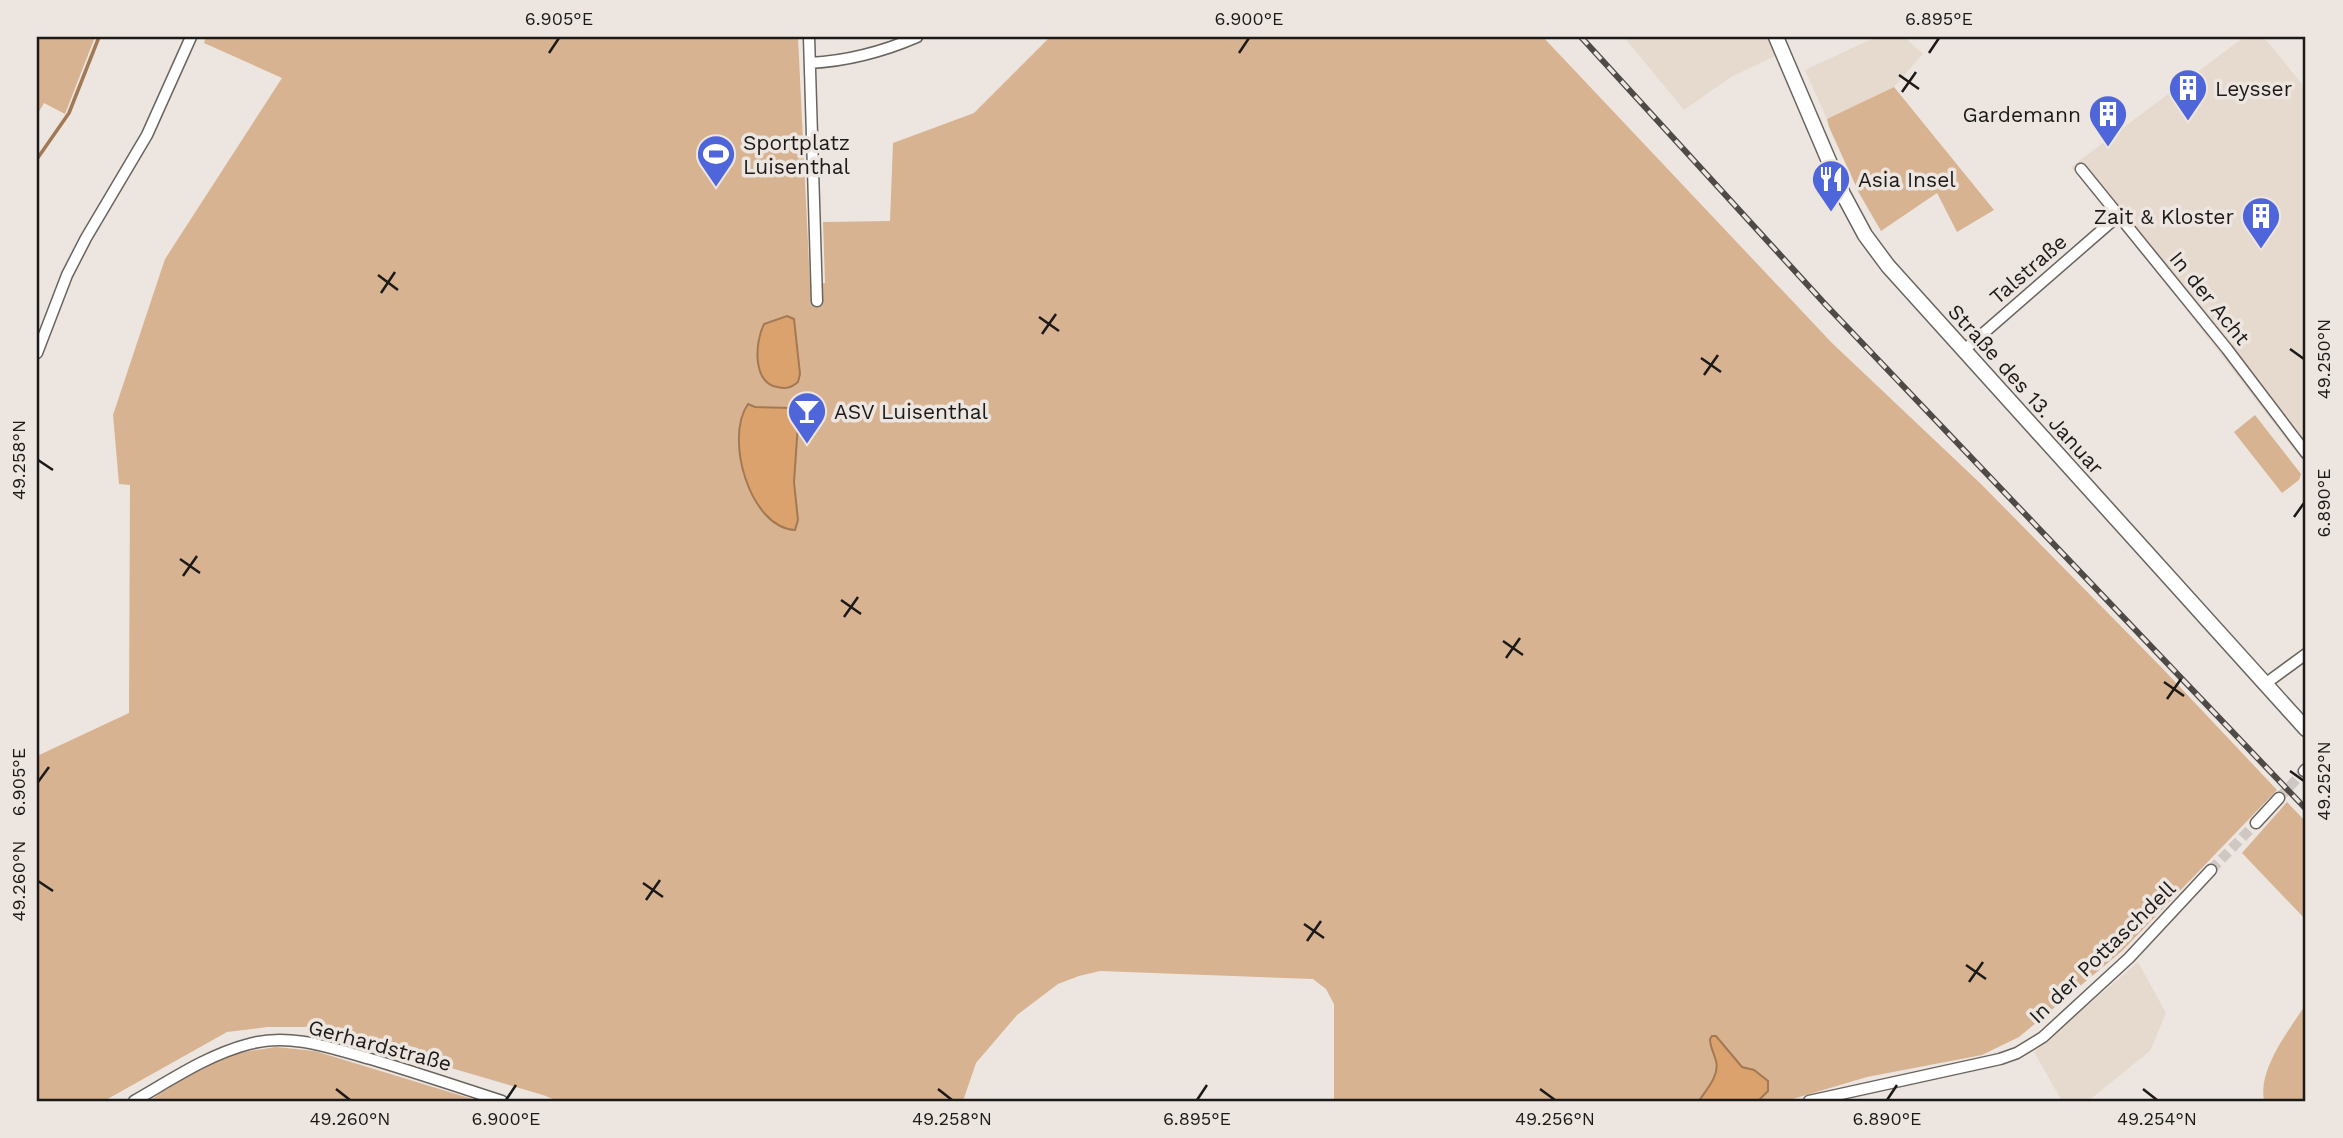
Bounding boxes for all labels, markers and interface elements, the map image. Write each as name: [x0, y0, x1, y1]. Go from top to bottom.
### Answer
text: 6.905°E: [525, 8, 593, 29]
text: 6.900°E: [1215, 8, 1284, 29]
text: 6.895°E: [1905, 8, 1973, 29]
building icon: Leysser: [2167, 67, 2209, 122]
place label: Leysser: [2215, 76, 2293, 101]
building icon: Gardemann: [2087, 93, 2129, 148]
place label: Gardemann: [1962, 102, 2081, 127]
place label: Sportplatz Luisenthal: [743, 130, 851, 179]
sports icon: Sportplatz Luisenthal: [695, 133, 737, 188]
restaurant icon: Asia Insel: [1810, 158, 1852, 213]
place label: Asia Insel: [1858, 167, 1956, 192]
building icon: Zait & Kloster: [2240, 195, 2282, 250]
place label: Zait & Kloster: [2094, 204, 2234, 229]
street label: Talstraße: [1984, 229, 2072, 309]
street label: In der Acht: [2165, 246, 2255, 350]
street label: Straße des 13. Januar: [1943, 299, 2109, 480]
text: 49.250°N: [2313, 319, 2334, 399]
bar icon: ASV Luisenthal: [786, 390, 828, 445]
place label: ASV Luisenthal: [834, 399, 989, 424]
text: 49.258°N: [8, 420, 29, 500]
text: 6.890°E: [2313, 469, 2334, 537]
text: 49.252°N: [2313, 741, 2334, 821]
text: 6.905°E: [8, 748, 29, 816]
text: 49.260°N: [8, 841, 29, 921]
street label: In der Pottaschdell: [2024, 875, 2181, 1028]
street label: Gerhardstraße: [306, 1014, 454, 1076]
text: 49.260°N: [310, 1108, 390, 1129]
text: 6.900°E: [472, 1108, 541, 1129]
text: 49.258°N: [912, 1108, 992, 1129]
text: 6.895°E: [1163, 1108, 1231, 1129]
text: 49.256°N: [1515, 1108, 1595, 1129]
text: 6.890°E: [1853, 1108, 1921, 1129]
text: 49.254°N: [2117, 1108, 2197, 1129]

